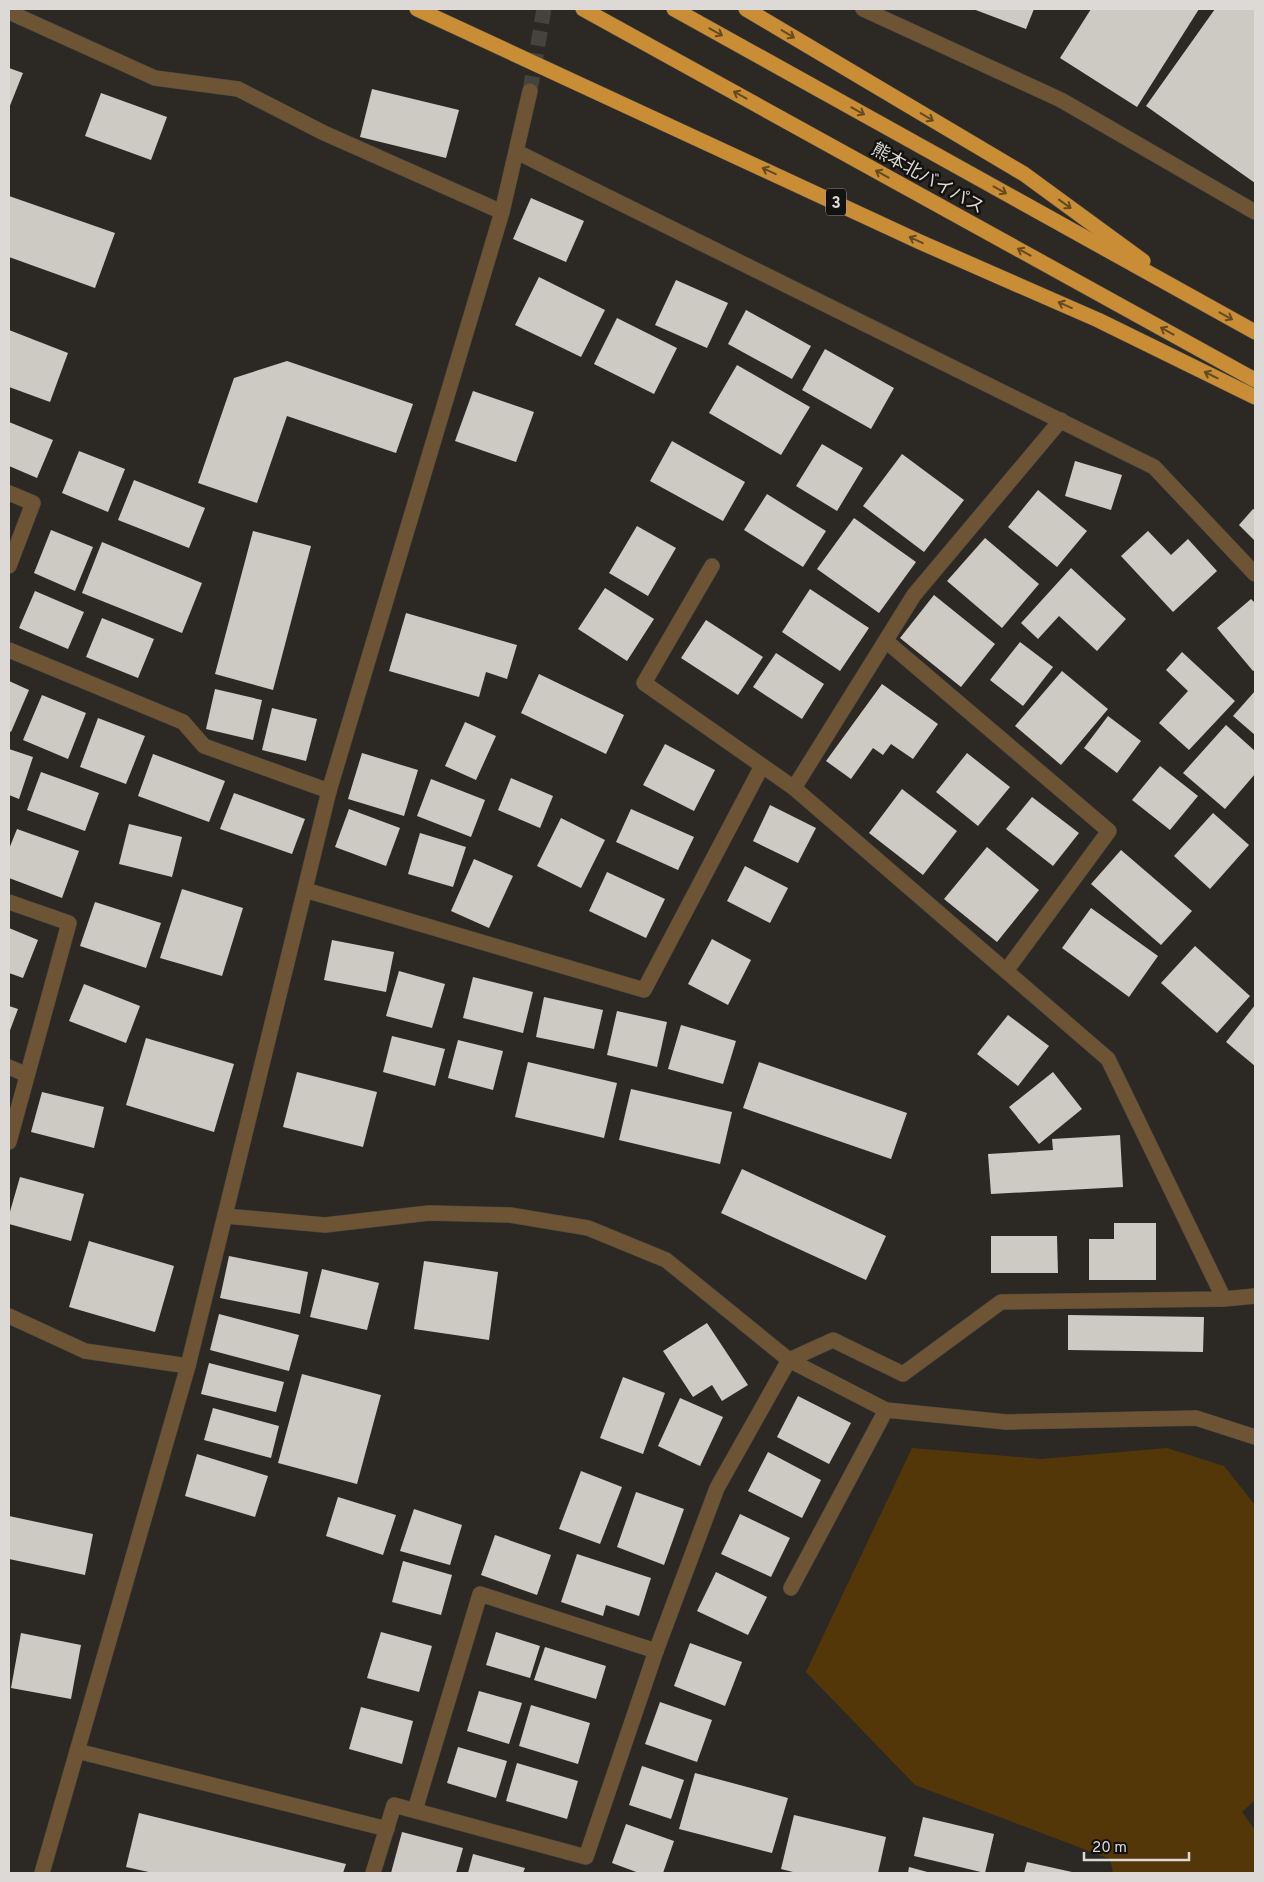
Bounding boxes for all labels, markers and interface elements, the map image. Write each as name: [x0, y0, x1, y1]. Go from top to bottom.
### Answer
one-way arrow: [708, 28, 723, 38]
one-way arrow: [780, 29, 794, 39]
one-way arrow: [733, 90, 747, 100]
one-way arrow: [850, 107, 865, 117]
one-way arrow: [920, 112, 934, 122]
street label: 熊本北バイパス: [867, 139, 988, 220]
one-way arrow: [762, 166, 777, 175]
one-way arrow: [875, 169, 890, 178]
one-way arrow: [992, 186, 1007, 196]
road number: 3: [826, 188, 846, 216]
one-way arrow: [1058, 198, 1071, 209]
one-way arrow: [909, 234, 924, 244]
one-way arrow: [1018, 247, 1032, 257]
one-way arrow: [1058, 300, 1073, 310]
one-way arrow: [1219, 311, 1234, 321]
one-way arrow: [1159, 326, 1174, 336]
one-way arrow: [1204, 370, 1219, 380]
scale bar: [1084, 1830, 1189, 1862]
text: 20 m: [1092, 1839, 1127, 1858]

